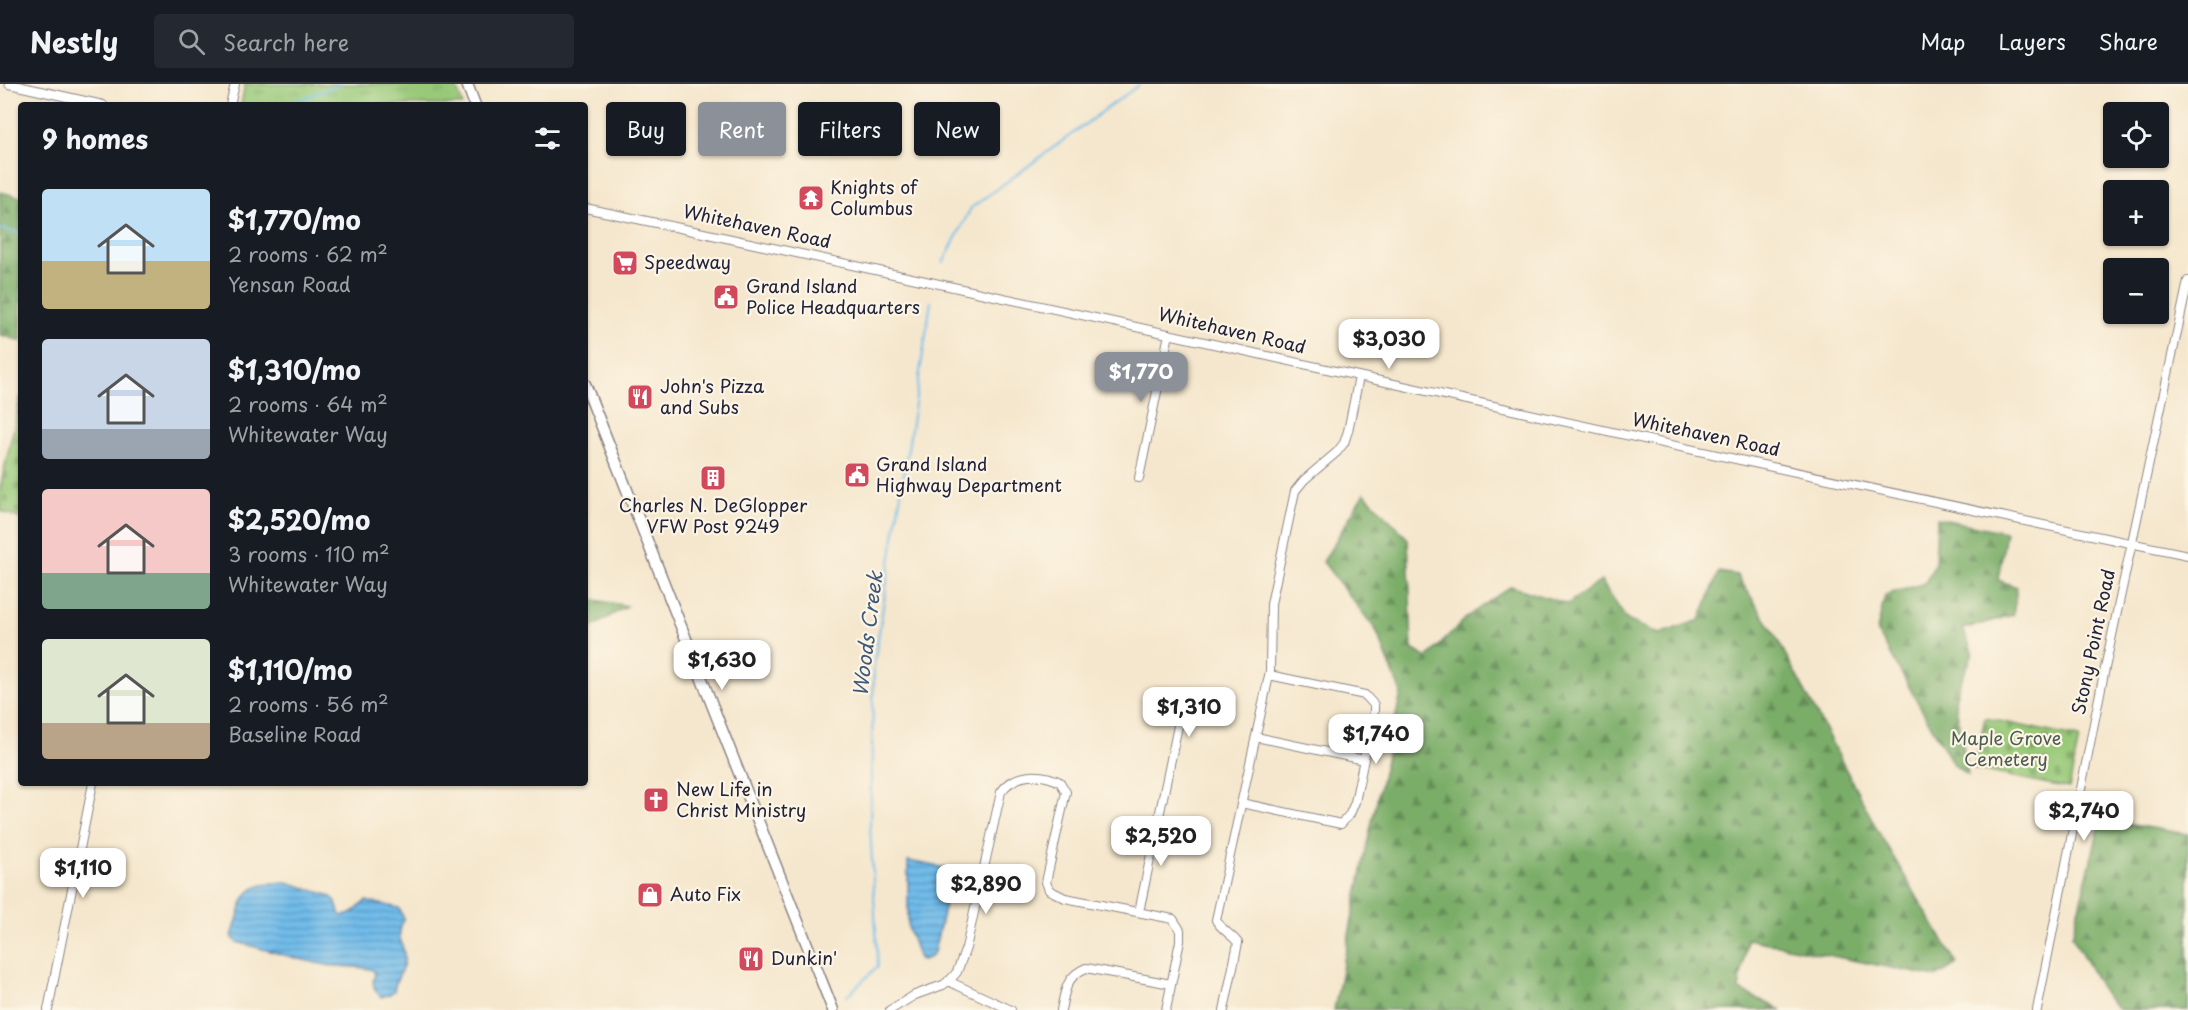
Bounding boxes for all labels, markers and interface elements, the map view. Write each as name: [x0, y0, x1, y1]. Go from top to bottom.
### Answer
search box: [154, 14, 574, 68]
text: Nestly: [30, 20, 118, 63]
icon: search: [175, 25, 208, 58]
text: Search here: [223, 25, 349, 58]
text: Map: [1921, 25, 1965, 57]
text: Layers: [1998, 25, 2066, 57]
text: Share: [2099, 25, 2158, 57]
chip: Buy: [606, 102, 686, 156]
chip: Rent: [698, 102, 786, 156]
chip: Filters: [798, 102, 902, 156]
chip: New: [914, 102, 1000, 156]
map controls: [2103, 102, 2169, 324]
button: locate: [2103, 102, 2169, 168]
text: 9 homes: [42, 119, 148, 158]
icon: filters: [531, 122, 564, 155]
place label: Knights of Columbus: [830, 173, 919, 221]
button: +: [2103, 180, 2169, 246]
temple icon: Knights of Columbus: [796, 183, 826, 213]
street label: Whitehaven Road: [681, 197, 834, 254]
text: $1,770/mo: [228, 200, 361, 239]
icon: home: [90, 213, 162, 285]
text: 2 rooms · 62 m²: [228, 239, 388, 269]
supermarket icon: Speedway: [610, 248, 640, 278]
place label: Speedway: [644, 248, 731, 275]
button: −: [2103, 258, 2169, 324]
text: Yensan Road: [228, 269, 351, 299]
place label: Grand Island Police Headquarters: [746, 272, 920, 320]
public building icon: Grand Island Police Headquarters: [711, 282, 741, 312]
street label: Whitehaven Road: [1156, 299, 1309, 360]
pin: $3,030: [1340, 319, 1438, 370]
text: $3,030: [1353, 323, 1426, 353]
text: $1,310/mo: [228, 350, 361, 389]
pin: $1,770: [1092, 352, 1190, 403]
text: $1,770: [1109, 356, 1173, 386]
icon: home: [90, 363, 162, 435]
place label: John's Pizza and Subs: [660, 372, 765, 420]
restaurant icon: John's Pizza and Subs: [625, 382, 655, 412]
text: 2 rooms · 64 m²: [228, 389, 388, 419]
street label: Whitehaven Road: [1630, 405, 1783, 462]
text: Whitewater Way: [228, 419, 388, 449]
place label: Grand Island Highway Department: [876, 450, 1062, 498]
public building icon: Grand Island Highway Department: [842, 460, 872, 490]
building icon: Charles N. DeGlopper VFW Post 9249: [698, 463, 728, 493]
place label: Charles N. DeGlopper VFW Post 9249: [619, 491, 808, 539]
text: $2,520/mo: [228, 500, 370, 539]
icon: home: [90, 513, 162, 585]
text: 3 rooms · 110 m²: [228, 539, 390, 569]
street label: Stony Point Road: [2064, 566, 2121, 717]
text: Whitewater Way: [228, 569, 388, 599]
water label: Woods Creek: [844, 569, 890, 698]
pin: $1,630: [673, 640, 771, 691]
text: $1,630: [688, 644, 756, 674]
text: $1,110/mo: [228, 650, 352, 689]
icon: home: [90, 663, 162, 735]
pin: $1,310: [1140, 687, 1238, 738]
text: 2 rooms · 56 m²: [228, 689, 389, 719]
text: $1,310: [1157, 691, 1221, 721]
pin: $1,740: [1327, 714, 1425, 765]
text: $1,740: [1342, 718, 1410, 748]
text: Baseline Road: [228, 719, 361, 749]
park label: Maple Grove Cemetery: [1951, 724, 2061, 772]
place label: New Life in Christ Ministry: [676, 775, 806, 823]
church icon: New Life in Christ Ministry: [641, 785, 671, 815]
pin: $2,740: [2035, 791, 2133, 842]
text: $2,740: [2048, 795, 2120, 825]
pin: $2,520: [1112, 816, 1210, 867]
text: $2,520: [1125, 820, 1197, 850]
pin: $1,110: [34, 848, 132, 899]
text: $1,110: [54, 852, 112, 882]
pin: $2,890: [937, 864, 1035, 915]
text: $2,890: [950, 868, 1022, 898]
shop icon: Auto Fix: [635, 880, 665, 910]
place label: Auto Fix: [670, 880, 741, 907]
restaurant icon: Dunkin': [736, 944, 766, 974]
place label: Dunkin': [771, 944, 837, 971]

